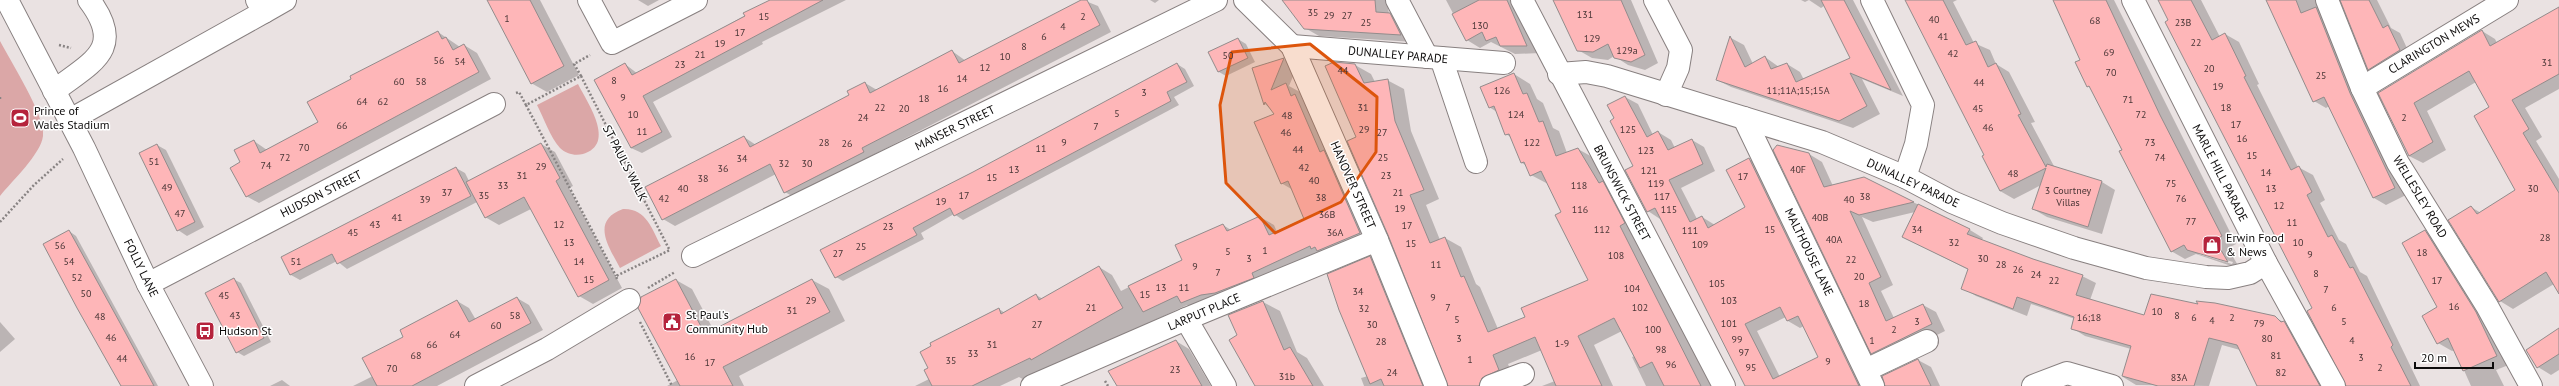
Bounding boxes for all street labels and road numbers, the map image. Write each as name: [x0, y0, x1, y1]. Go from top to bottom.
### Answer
street label: CLARINGTON MEWS: [2385, 10, 2482, 77]
street label: DUNALLEY PARADE: [1347, 43, 1449, 66]
street label: MANSER STREET: [912, 101, 998, 153]
street label: ST PAUL'S WALK: [600, 122, 651, 203]
street label: MARLE HILL PARADE: [2189, 122, 2251, 224]
street label: HANOVER STREET: [1327, 139, 1380, 231]
street label: BRUNSWICK STREET: [1591, 142, 1654, 244]
street label: WELLESLEY ROAD: [2390, 153, 2451, 241]
street label: DUNALLEY PARADE: [1865, 155, 1962, 211]
street label: HUDSON STREET: [278, 166, 364, 221]
street label: MALTHOUSE LANE: [1782, 205, 1837, 298]
street label: FOLLY LANE: [121, 236, 162, 299]
street label: LARPUT PLACE: [1165, 290, 1242, 334]

